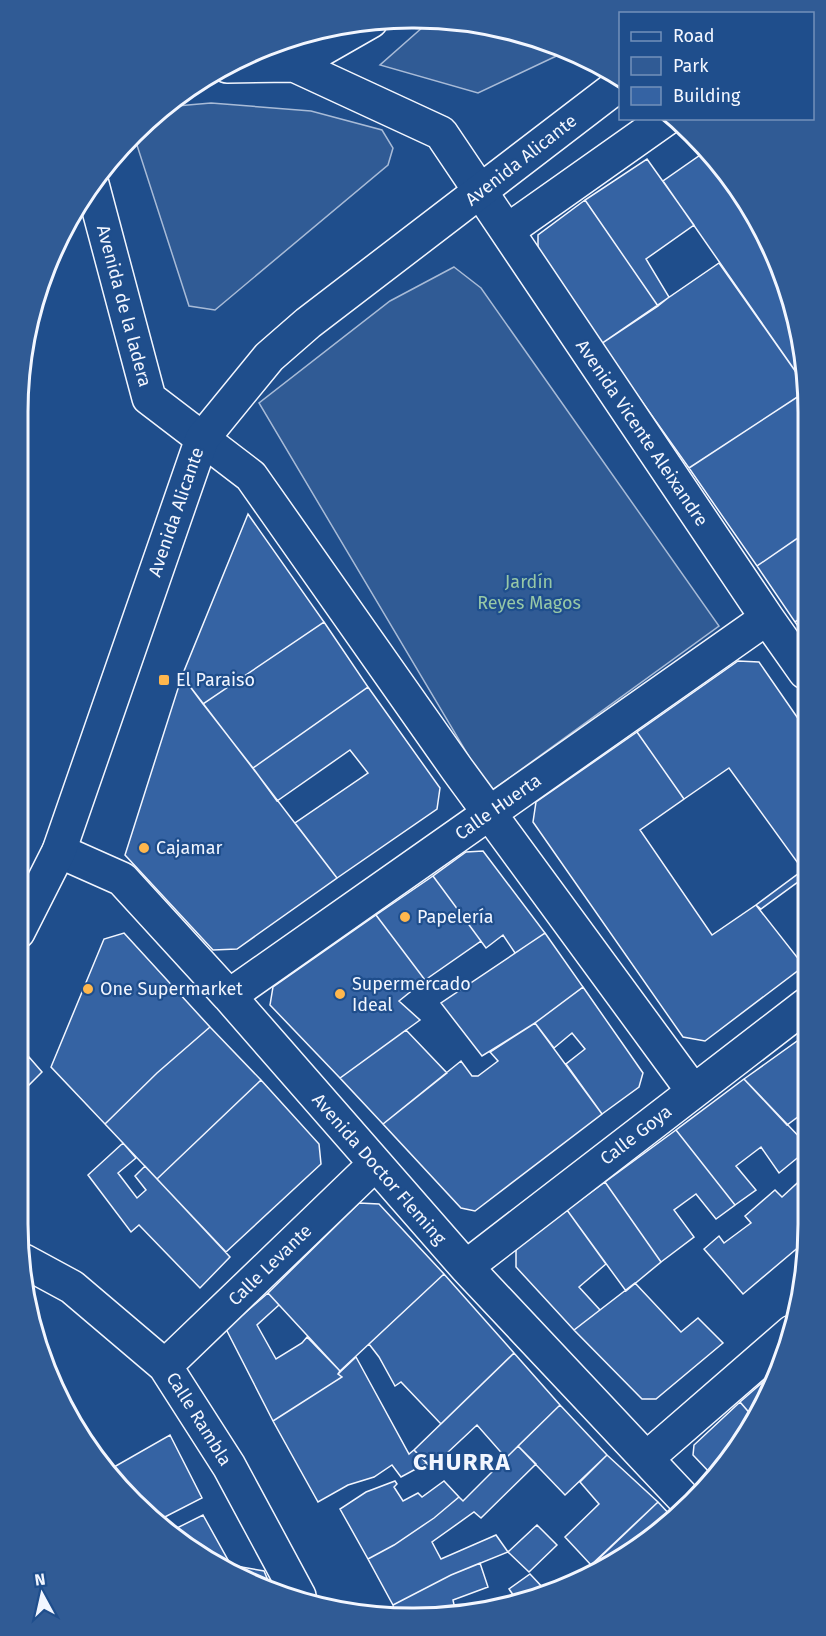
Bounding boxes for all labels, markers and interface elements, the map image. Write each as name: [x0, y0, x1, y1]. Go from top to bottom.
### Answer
legend: [619, 12, 814, 120]
text: Road: [673, 25, 715, 47]
text: Park: [673, 55, 709, 77]
text: Building: [673, 85, 741, 107]
street label: Avenida Alicante: [461, 110, 581, 210]
street label: Avenida de la ladera: [92, 223, 156, 389]
street label: Avenida Vicente Aleixandre: [571, 335, 713, 531]
street label: Avenida Alicante: [144, 444, 208, 580]
park label: Jardín Reyes Magos: [477, 571, 581, 614]
place label: El Paraiso: [176, 669, 255, 691]
marker: El Paraiso: [157, 673, 171, 687]
street label: Calle Huerta: [451, 769, 545, 845]
place label: Cajamar: [156, 837, 223, 859]
marker: Cajamar: [137, 841, 151, 855]
place label: Papelería: [417, 906, 494, 928]
marker: Papelería: [398, 910, 412, 924]
place label: Supermercado Ideal: [352, 973, 471, 1016]
place label: One Supermarket: [100, 978, 243, 1000]
marker: One Supermarket: [81, 982, 95, 996]
marker: Supermercado Ideal: [333, 987, 347, 1001]
street label: Avenida Doctor Fleming: [307, 1089, 451, 1250]
street label: Calle Goya: [596, 1100, 676, 1170]
street label: Calle Levante: [224, 1220, 316, 1310]
street label: Calle Rambla: [162, 1368, 236, 1470]
district label: CHURRA: [413, 1448, 511, 1476]
north arrow: [12, 1564, 72, 1624]
text: N: [33, 1569, 47, 1590]

